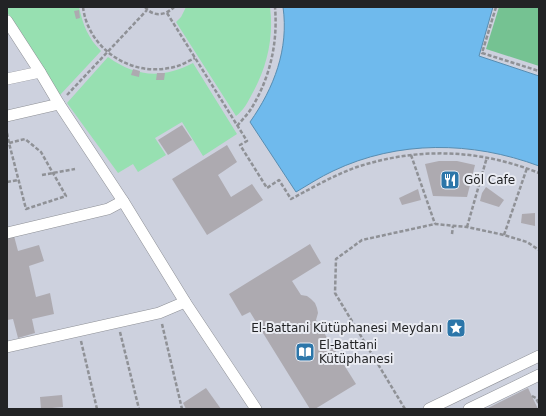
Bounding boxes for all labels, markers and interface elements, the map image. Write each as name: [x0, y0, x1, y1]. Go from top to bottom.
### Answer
restaurant icon: Göl Cafe: [439, 169, 461, 191]
place label: Göl Cafe: [464, 173, 515, 187]
place icon: El-Battani Kütüphanesi Meydanı: [445, 317, 467, 339]
place label: El-Battani Kütüphanesi Meydanı: [251, 321, 442, 335]
place label: El-Battani Kütüphanesi: [319, 338, 393, 366]
library icon: El-Battani Kütüphanesi: [294, 341, 316, 363]

